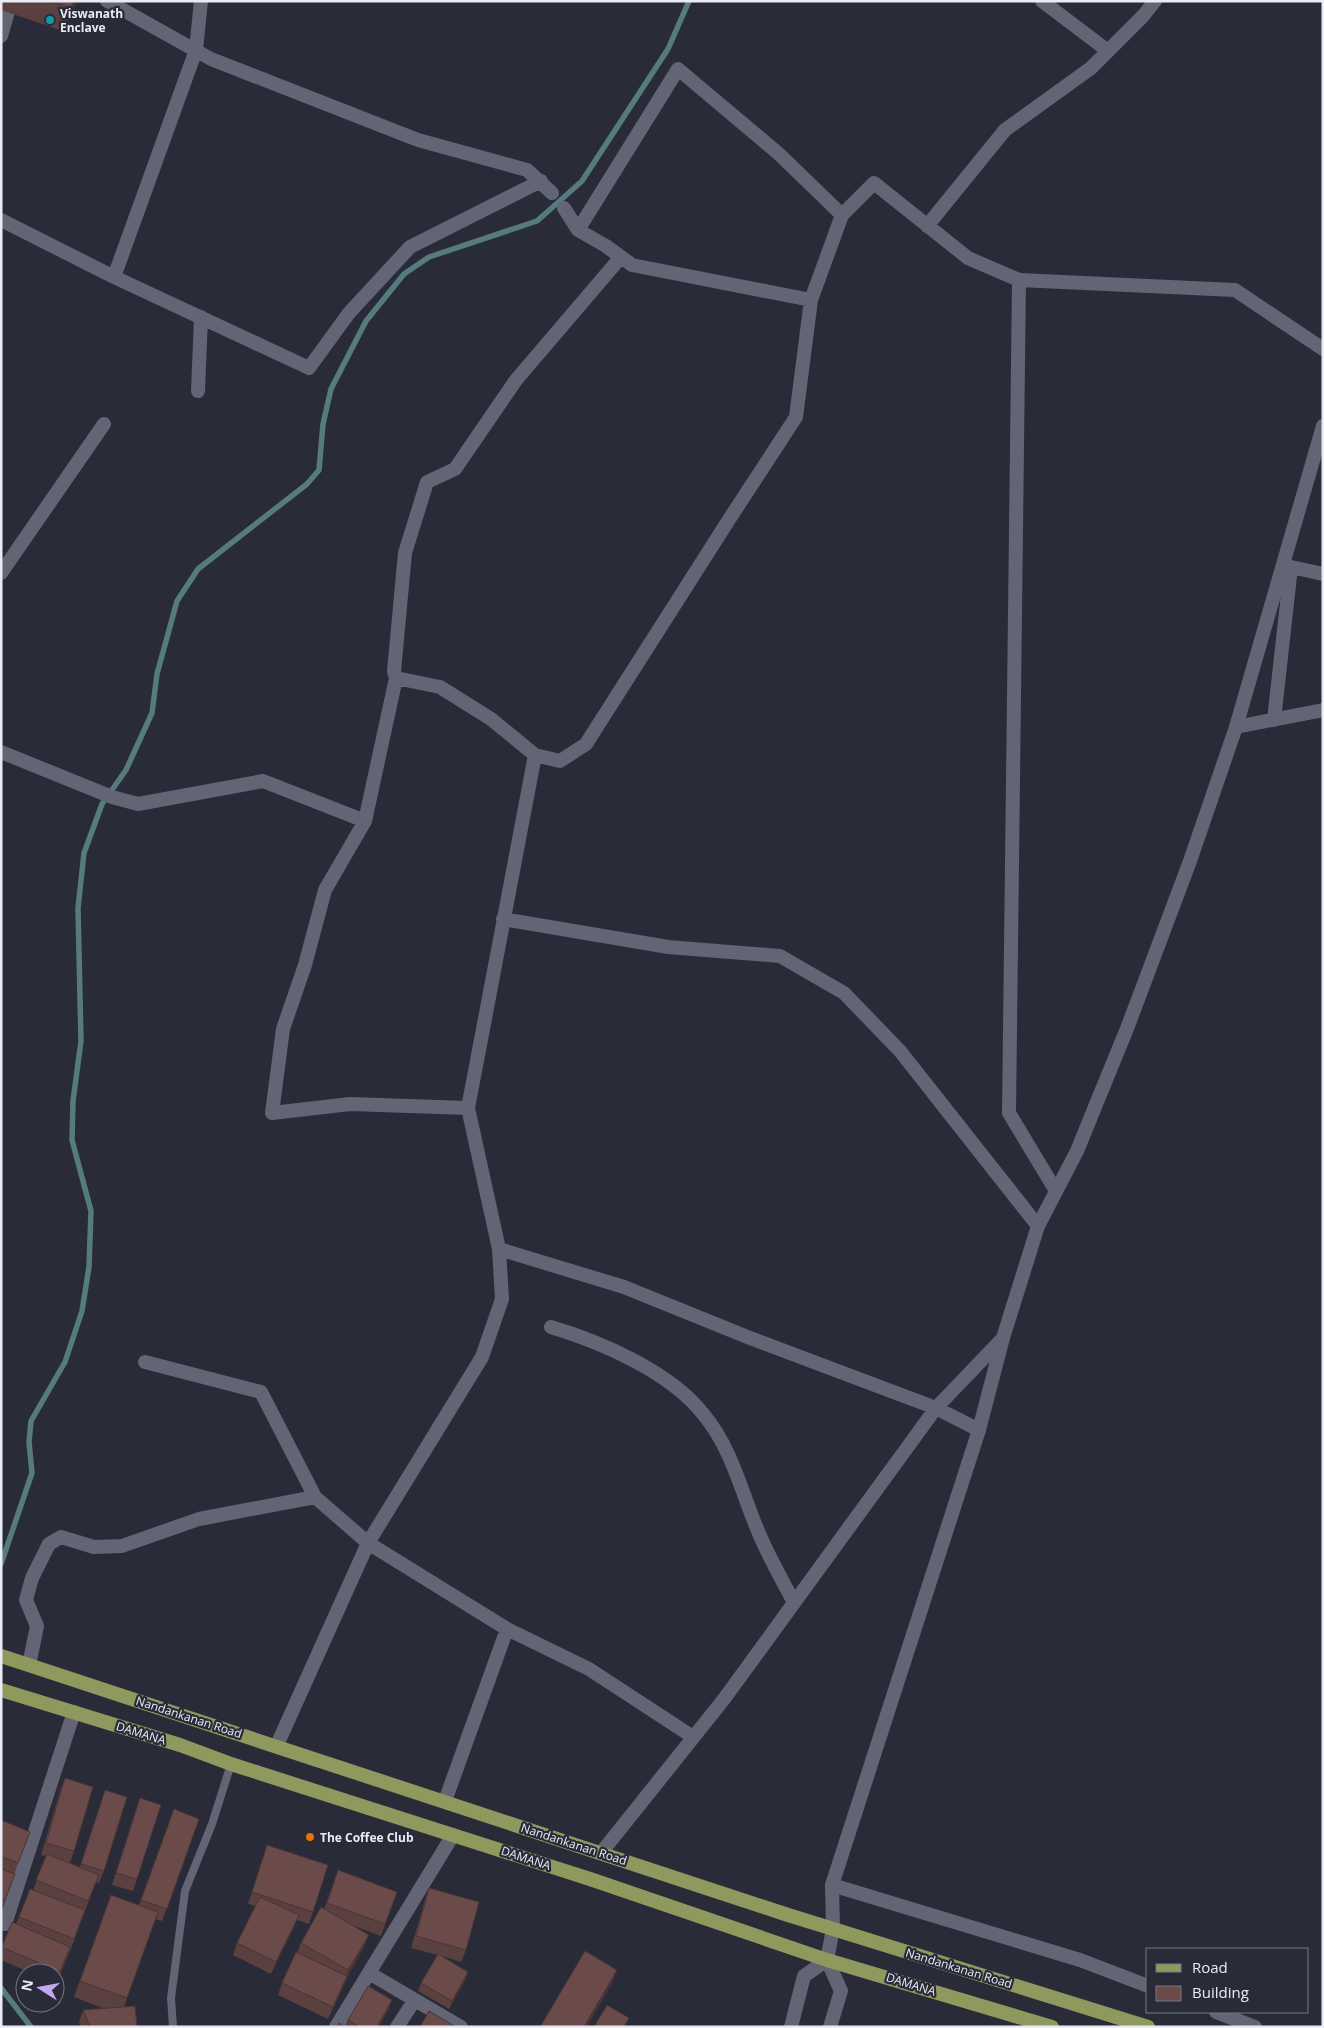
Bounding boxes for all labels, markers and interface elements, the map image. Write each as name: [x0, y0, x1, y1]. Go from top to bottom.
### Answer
place label: Viswanath Enclave: [60, 5, 123, 36]
marker: Viswanath Enclave: [44, 14, 56, 26]
street label: Nandankanan Road: [134, 1692, 244, 1742]
street label: DAMANA: [114, 1717, 168, 1749]
street label: Nandankanan Road: [519, 1819, 629, 1869]
place label: The Coffee Club: [320, 1829, 414, 1846]
marker: The Coffee Club: [304, 1831, 316, 1843]
street label: DAMANA: [499, 1842, 553, 1874]
street label: Nandankanan Road: [904, 1944, 1014, 1992]
legend: [1146, 1948, 1309, 2013]
text: Road: [1192, 1957, 1228, 1977]
north arrow: [15, 1963, 65, 2013]
street label: DAMANA: [884, 1968, 938, 2000]
text: N: [16, 1978, 37, 1993]
text: Building: [1192, 1982, 1249, 2002]

